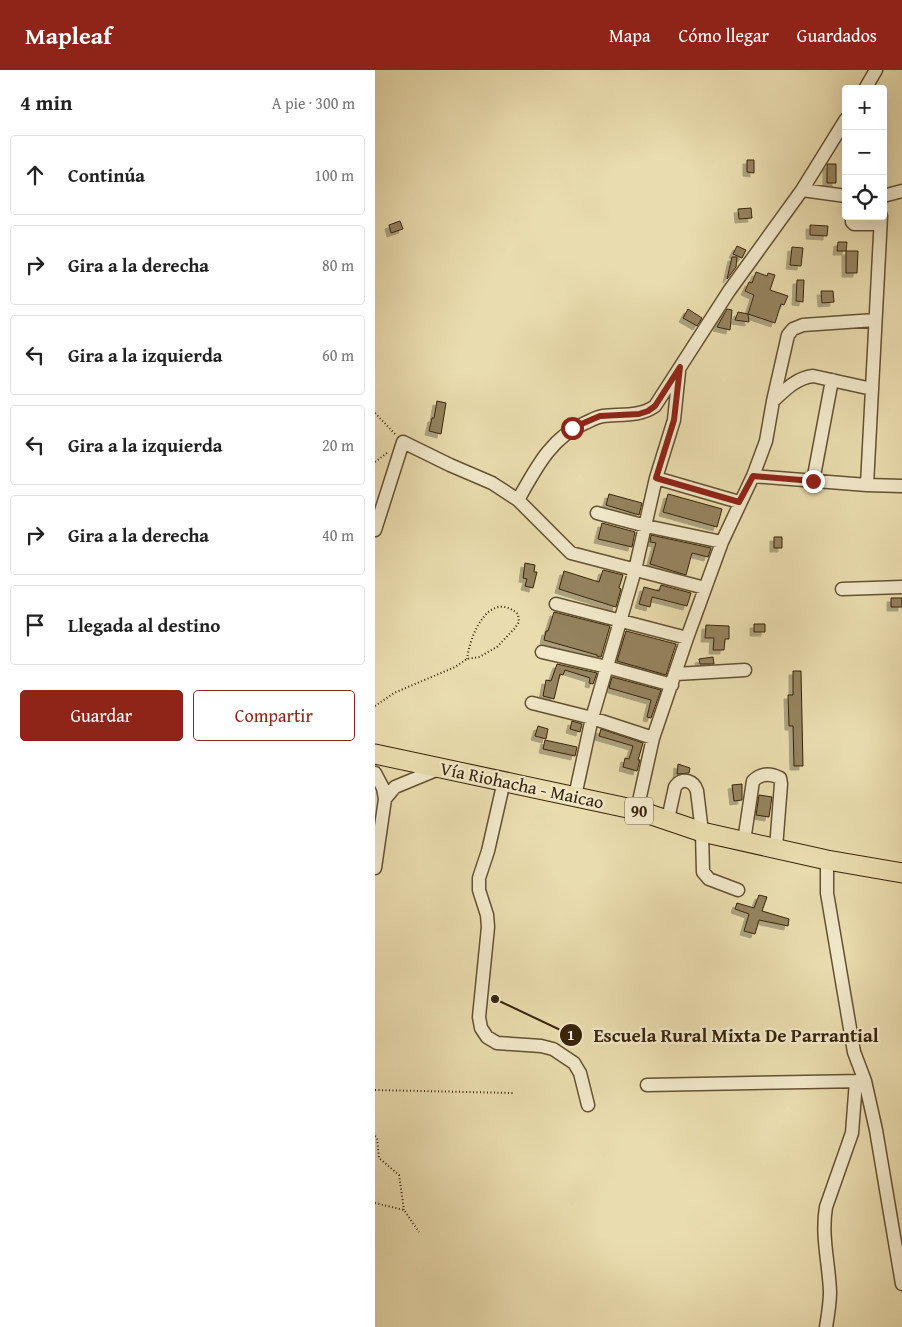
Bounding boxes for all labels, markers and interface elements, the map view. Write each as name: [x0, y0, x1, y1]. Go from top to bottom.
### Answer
text: Mapleaf: [25, 18, 112, 53]
text: Mapa: [609, 22, 651, 49]
text: Cómo llegar: [679, 22, 769, 49]
text: Guardados: [797, 22, 877, 49]
map controls: [842, 85, 887, 220]
button: +: [842, 85, 887, 130]
text: 4 min: [20, 87, 72, 118]
text: A pie · 300 m: [272, 91, 355, 115]
button: −: [842, 130, 887, 175]
icon: ahead: [21, 161, 49, 189]
text: Continúa: [68, 161, 145, 189]
text: 100 m: [314, 163, 354, 187]
button: locate: [842, 175, 887, 220]
icon: right: [21, 251, 49, 279]
text: Gira a la derecha: [68, 251, 209, 279]
text: 80 m: [322, 253, 354, 277]
icon: left: [21, 341, 49, 369]
text: Gira a la izquierda: [68, 341, 223, 369]
text: 60 m: [322, 343, 354, 367]
route start: [561, 417, 584, 440]
icon: left: [21, 431, 49, 459]
text: Gira a la izquierda: [68, 431, 223, 459]
text: 20 m: [322, 433, 354, 457]
route end: [802, 470, 825, 493]
icon: right: [21, 521, 49, 549]
text: Gira a la derecha: [68, 521, 209, 549]
text: 40 m: [322, 523, 354, 547]
icon: arrive: [21, 611, 49, 639]
text: Llegada al destino: [68, 611, 220, 639]
button: Guardar: [20, 690, 183, 741]
button: Compartir: [193, 690, 355, 741]
street label: Vía Riohacha - Maicao: [438, 754, 606, 816]
road number: 90: [625, 798, 653, 824]
callout: Escuela Rural Mixta De Parrantial: [559, 1018, 889, 1052]
text: Escuela Rural Mixta De Parrantial: [593, 1021, 879, 1049]
text: 1: [567, 1024, 575, 1045]

